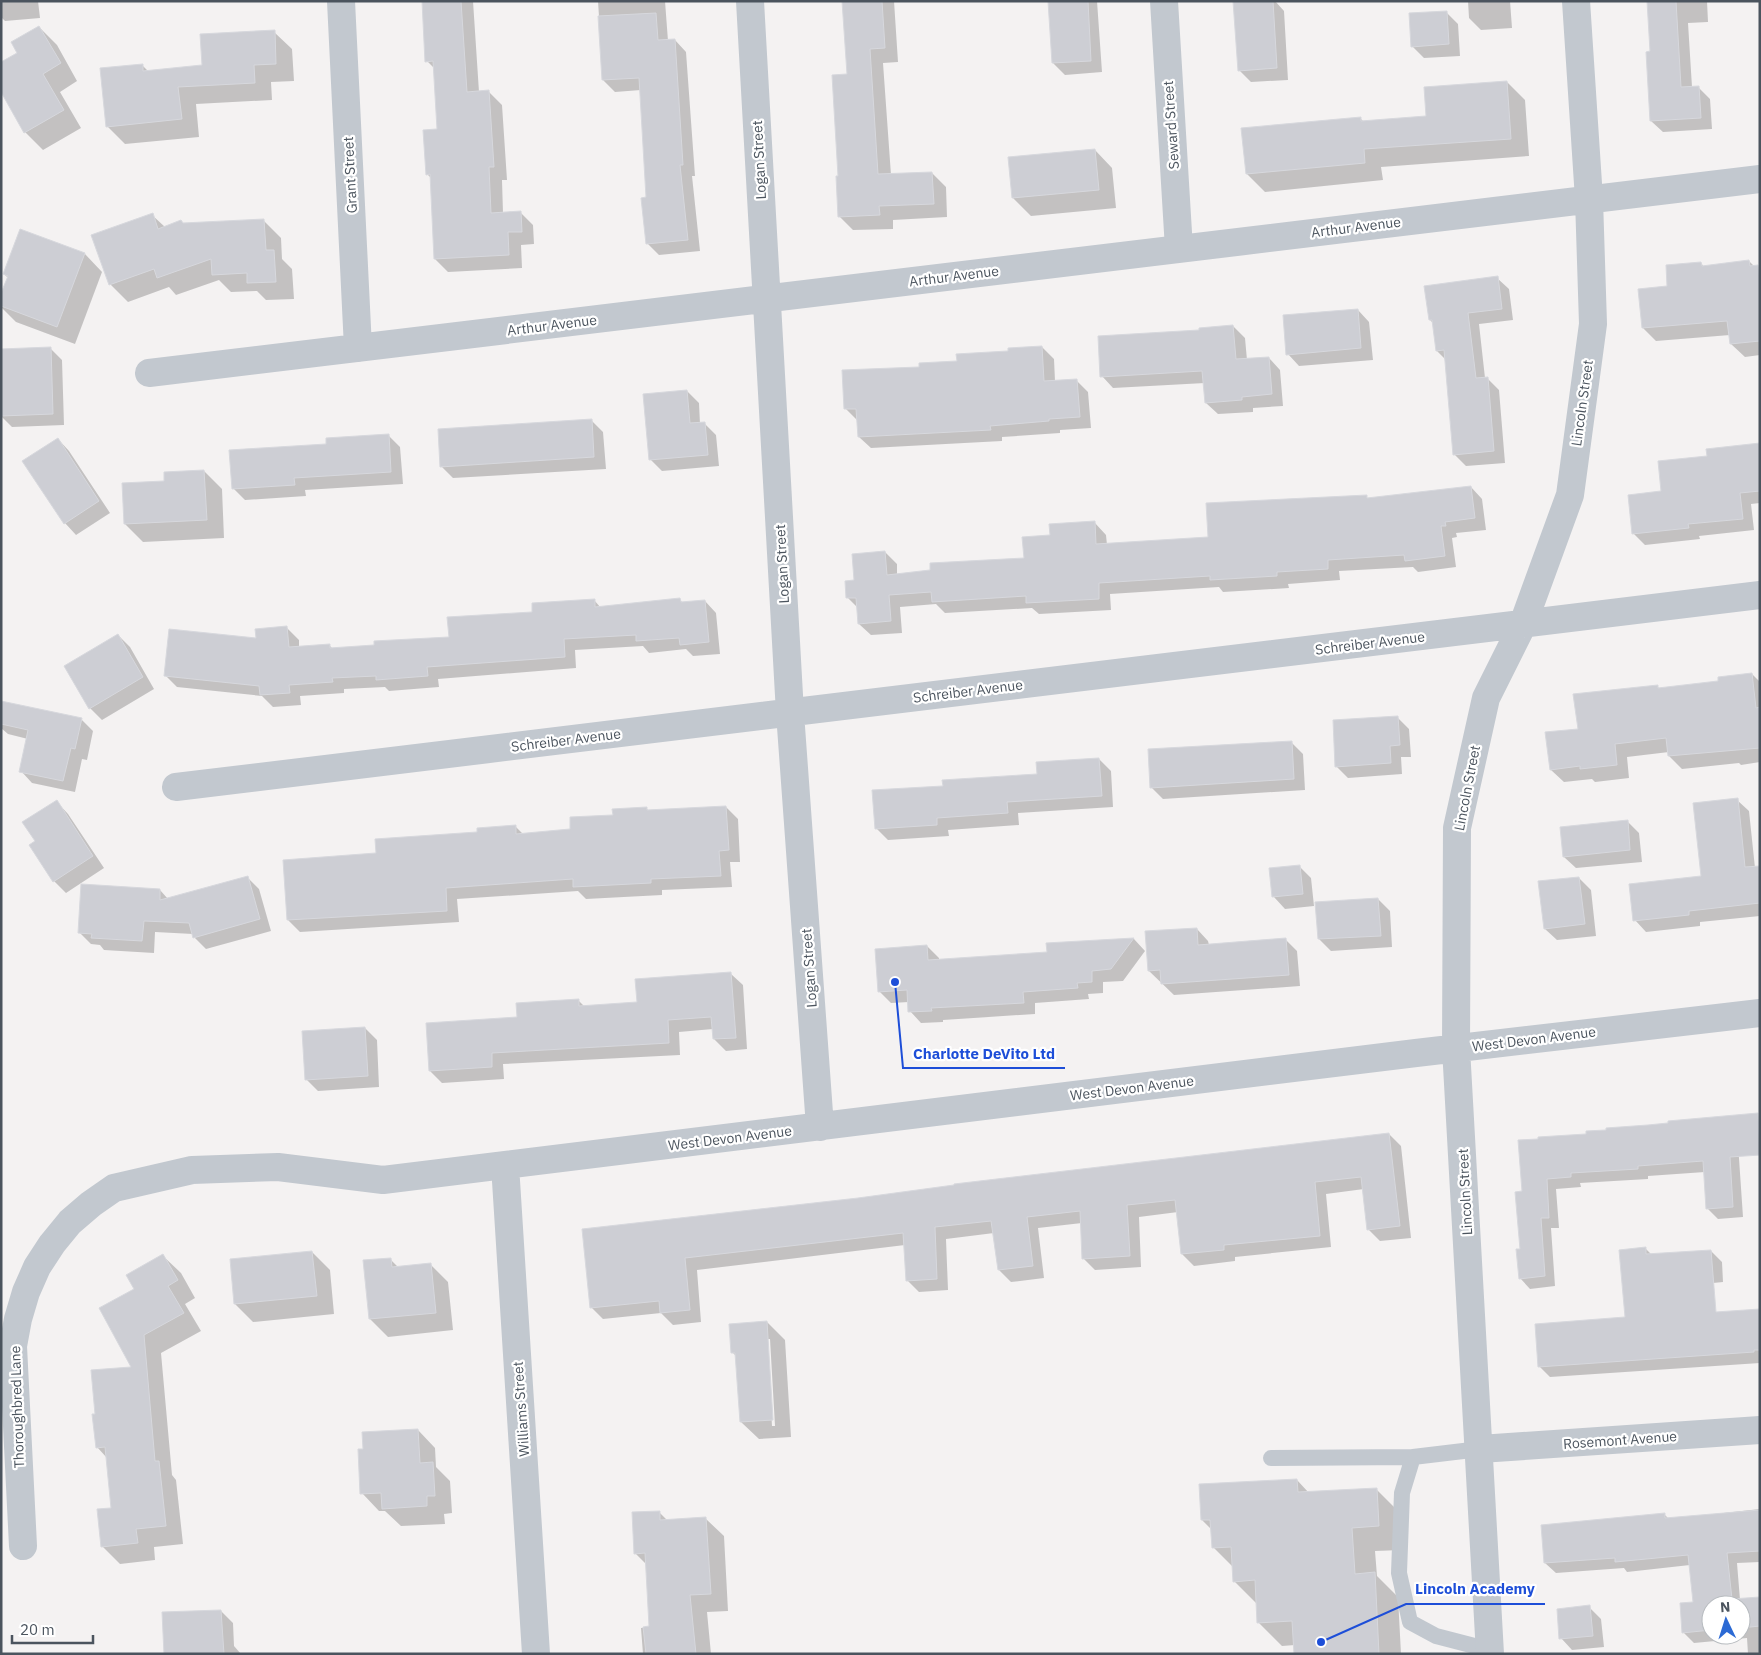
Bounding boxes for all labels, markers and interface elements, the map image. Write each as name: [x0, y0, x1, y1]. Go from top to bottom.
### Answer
street label: Seward Street: [1159, 80, 1183, 170]
street label: Logan Street: [748, 120, 770, 200]
street label: Grant Street: [339, 136, 361, 214]
street label: Arthur Avenue: [1310, 213, 1402, 241]
street label: Arthur Avenue: [908, 262, 1000, 290]
street label: Arthur Avenue: [506, 311, 598, 339]
street label: Lincoln Street: [1567, 359, 1597, 447]
street label: Logan Street: [771, 524, 793, 604]
street label: Schreiber Avenue: [1314, 627, 1426, 659]
street label: Schreiber Avenue: [912, 675, 1024, 707]
street label: Schreiber Avenue: [510, 724, 622, 756]
street label: Lincoln Street: [1450, 744, 1484, 832]
street label: Logan Street: [797, 928, 821, 1008]
street label: West Devon Avenue: [1471, 1022, 1597, 1056]
callout: Charlotte DeVito Ltd: [903, 1038, 1065, 1068]
text: Charlotte DeVito Ltd: [913, 1044, 1055, 1063]
street label: West Devon Avenue: [1069, 1071, 1195, 1105]
street label: West Devon Avenue: [667, 1121, 793, 1155]
street label: Lincoln Street: [1454, 1148, 1476, 1236]
street label: Thoroughbred Lane: [6, 1345, 28, 1468]
street label: Williams Street: [509, 1361, 533, 1457]
street label: Rosemont Avenue: [1562, 1427, 1678, 1453]
callout: Lincoln Academy: [1406, 1574, 1545, 1604]
text: Lincoln Academy: [1415, 1579, 1535, 1598]
north arrow: [1701, 1595, 1751, 1645]
text: N: [1719, 1598, 1731, 1616]
scale bar: [12, 1612, 94, 1644]
text: 20 m: [20, 1620, 55, 1639]

